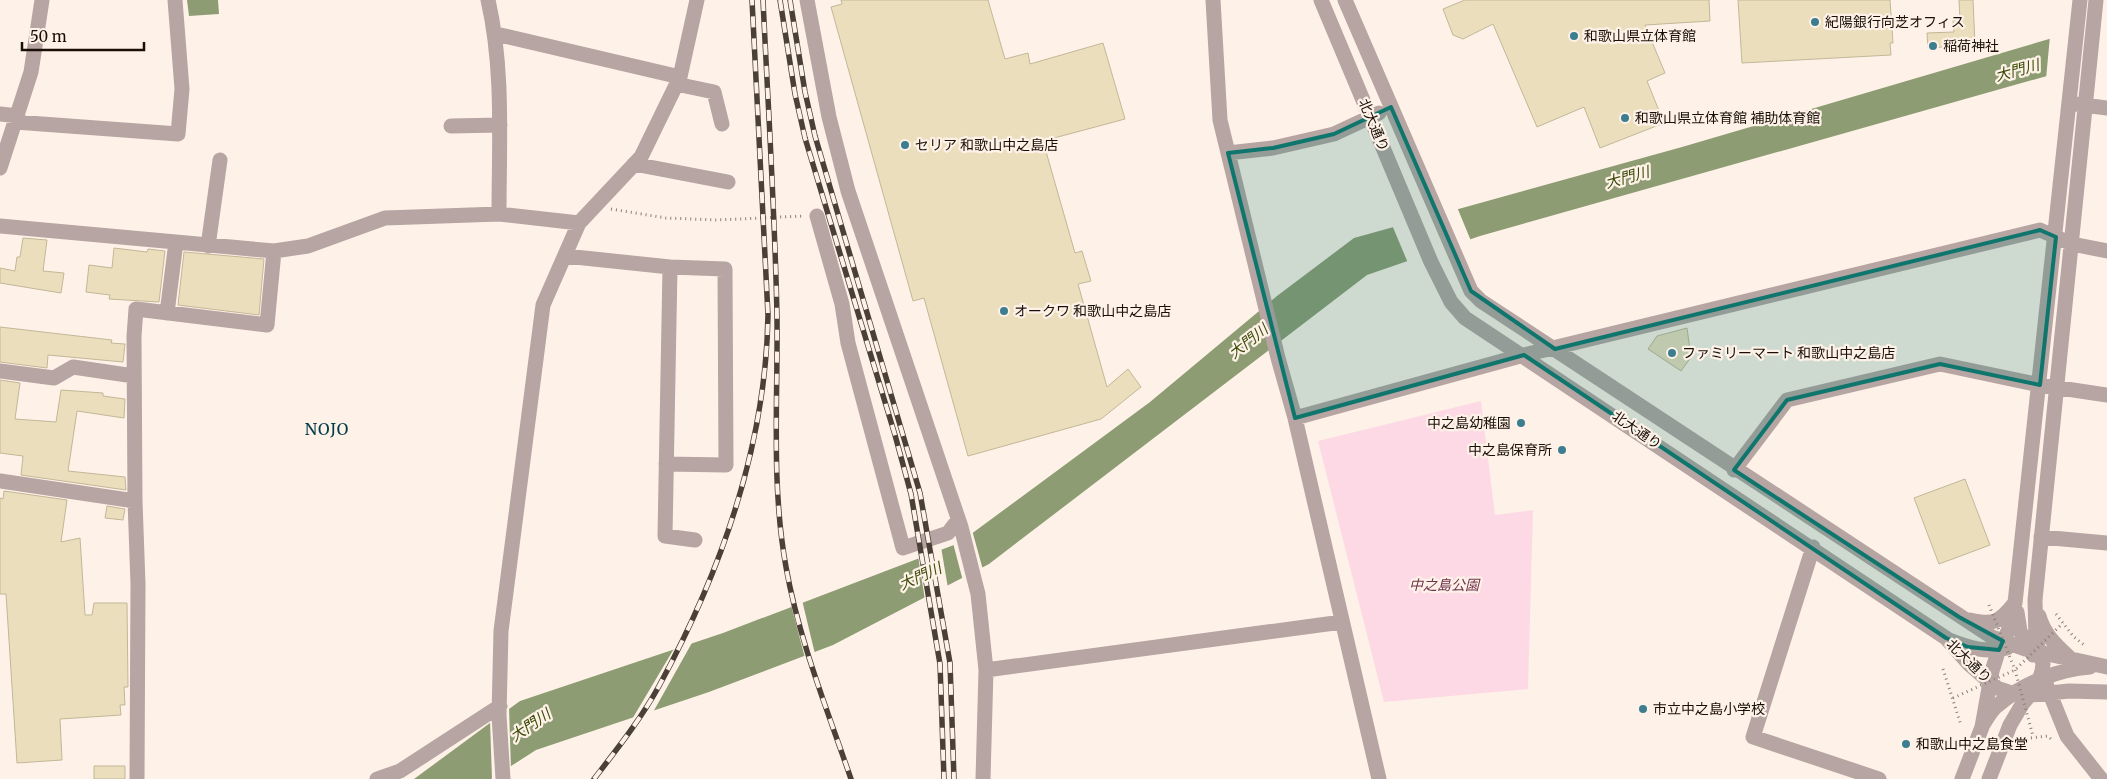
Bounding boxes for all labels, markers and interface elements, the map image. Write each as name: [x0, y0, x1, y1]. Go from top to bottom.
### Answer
place label: 紀陽銀行向芝オフィス: [1825, 13, 1965, 31]
marker: 紀陽銀行向芝オフィス: [1809, 16, 1821, 28]
scale bar: [22, 20, 145, 52]
text: 50 m: [30, 27, 67, 46]
place label: 和歌山県立体育館: [1584, 27, 1696, 45]
marker: 和歌山県立体育館: [1568, 30, 1580, 42]
place label: 稲荷神社: [1943, 37, 1999, 55]
marker: 稲荷神社: [1927, 40, 1939, 52]
water label: 大門川: [1993, 54, 2043, 85]
street label: 北大通り: [1355, 96, 1393, 154]
place label: 和歌山県立体育館 補助体育館: [1635, 109, 1820, 127]
marker: 和歌山県立体育館 補助体育館: [1619, 112, 1631, 124]
place label: セリア 和歌山中之島店: [915, 136, 1058, 154]
marker: セリア 和歌山中之島店: [899, 139, 911, 151]
water label: 大門川: [1603, 161, 1653, 192]
place label: オークワ 和歌山中之島店: [1014, 302, 1171, 320]
marker: オークワ 和歌山中之島店: [998, 305, 1010, 317]
water label: 大門川: [1224, 318, 1273, 362]
place label: ファミリーマート 和歌山中之島店: [1682, 344, 1895, 362]
marker: ファミリーマート 和歌山中之島店: [1666, 347, 1678, 359]
street label: 北大通り: [1609, 407, 1665, 453]
place label: 中之島幼稚園: [1427, 414, 1511, 432]
marker: 中之島幼稚園: [1515, 417, 1527, 429]
district label: NOJO: [305, 419, 349, 439]
place label: 中之島保育所: [1468, 441, 1552, 459]
marker: 中之島保育所: [1556, 444, 1568, 456]
water label: 大門川: [896, 557, 946, 594]
park label: 中之島公園: [1409, 576, 1481, 594]
street label: 北大通り: [1943, 635, 1995, 687]
place label: 市立中之島小学校: [1653, 700, 1765, 718]
water label: 大門川: [506, 703, 556, 745]
marker: 市立中之島小学校: [1637, 703, 1649, 715]
place label: 和歌山中之島食堂: [1916, 735, 2028, 753]
marker: 和歌山中之島食堂: [1900, 738, 1912, 750]

